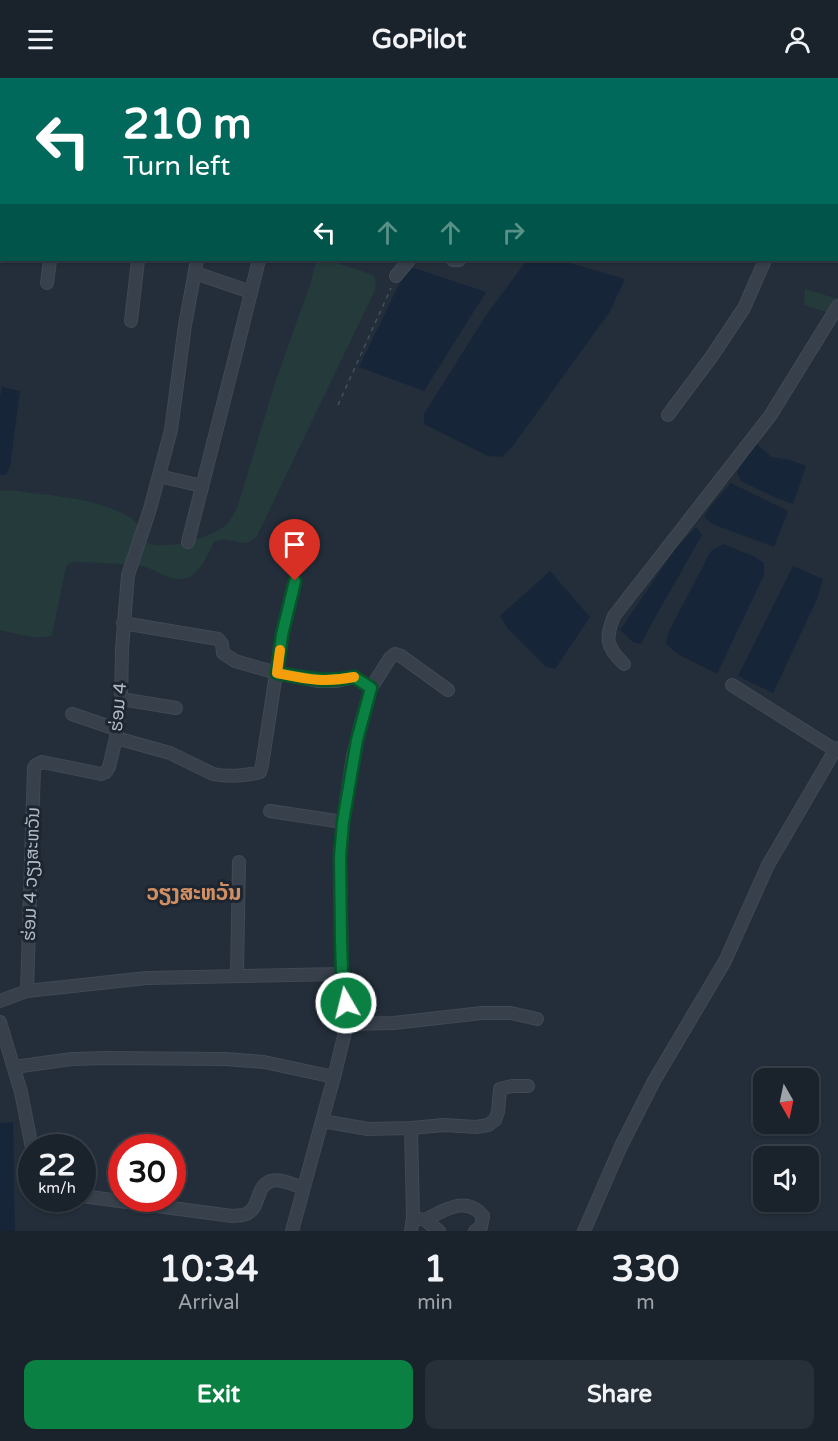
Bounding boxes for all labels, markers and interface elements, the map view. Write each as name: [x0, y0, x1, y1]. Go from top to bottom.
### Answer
icon: menu: [24, 23, 57, 56]
text: GoPilot: [372, 23, 466, 56]
icon: person: [781, 23, 814, 56]
text: 210 m: [123, 99, 252, 150]
icon: left: [24, 102, 102, 180]
text: Turn left: [123, 150, 230, 183]
icon: left: [308, 216, 341, 249]
icon: ahead: [371, 216, 404, 249]
icon: ahead: [434, 216, 467, 249]
icon: right: [497, 216, 530, 249]
pin: [269, 519, 320, 581]
icon: arrive: [278, 528, 311, 561]
street label: ຮ່ອມ 4: [105, 681, 131, 733]
street label: ຮ່ອມ 4 ວຽງສະຫວັນ: [18, 807, 44, 941]
district label: ວຽງສະຫວັນ: [147, 881, 241, 906]
position arrow: [314, 971, 378, 1035]
north arrow: [753, 1068, 819, 1134]
map controls: [753, 1068, 819, 1212]
speed limit sign: 30: [108, 1134, 186, 1212]
button: sound: [753, 1146, 819, 1212]
text: 22: [38, 1147, 76, 1184]
text: km/h: [38, 1179, 76, 1197]
text: 10:34: [159, 1248, 259, 1291]
text: 1: [424, 1248, 446, 1291]
text: 330: [611, 1248, 679, 1291]
text: Arrival: [178, 1291, 240, 1315]
text: min: [417, 1291, 453, 1315]
text: m: [636, 1291, 655, 1315]
button: Exit: [24, 1360, 413, 1429]
button: Share: [425, 1360, 814, 1429]

